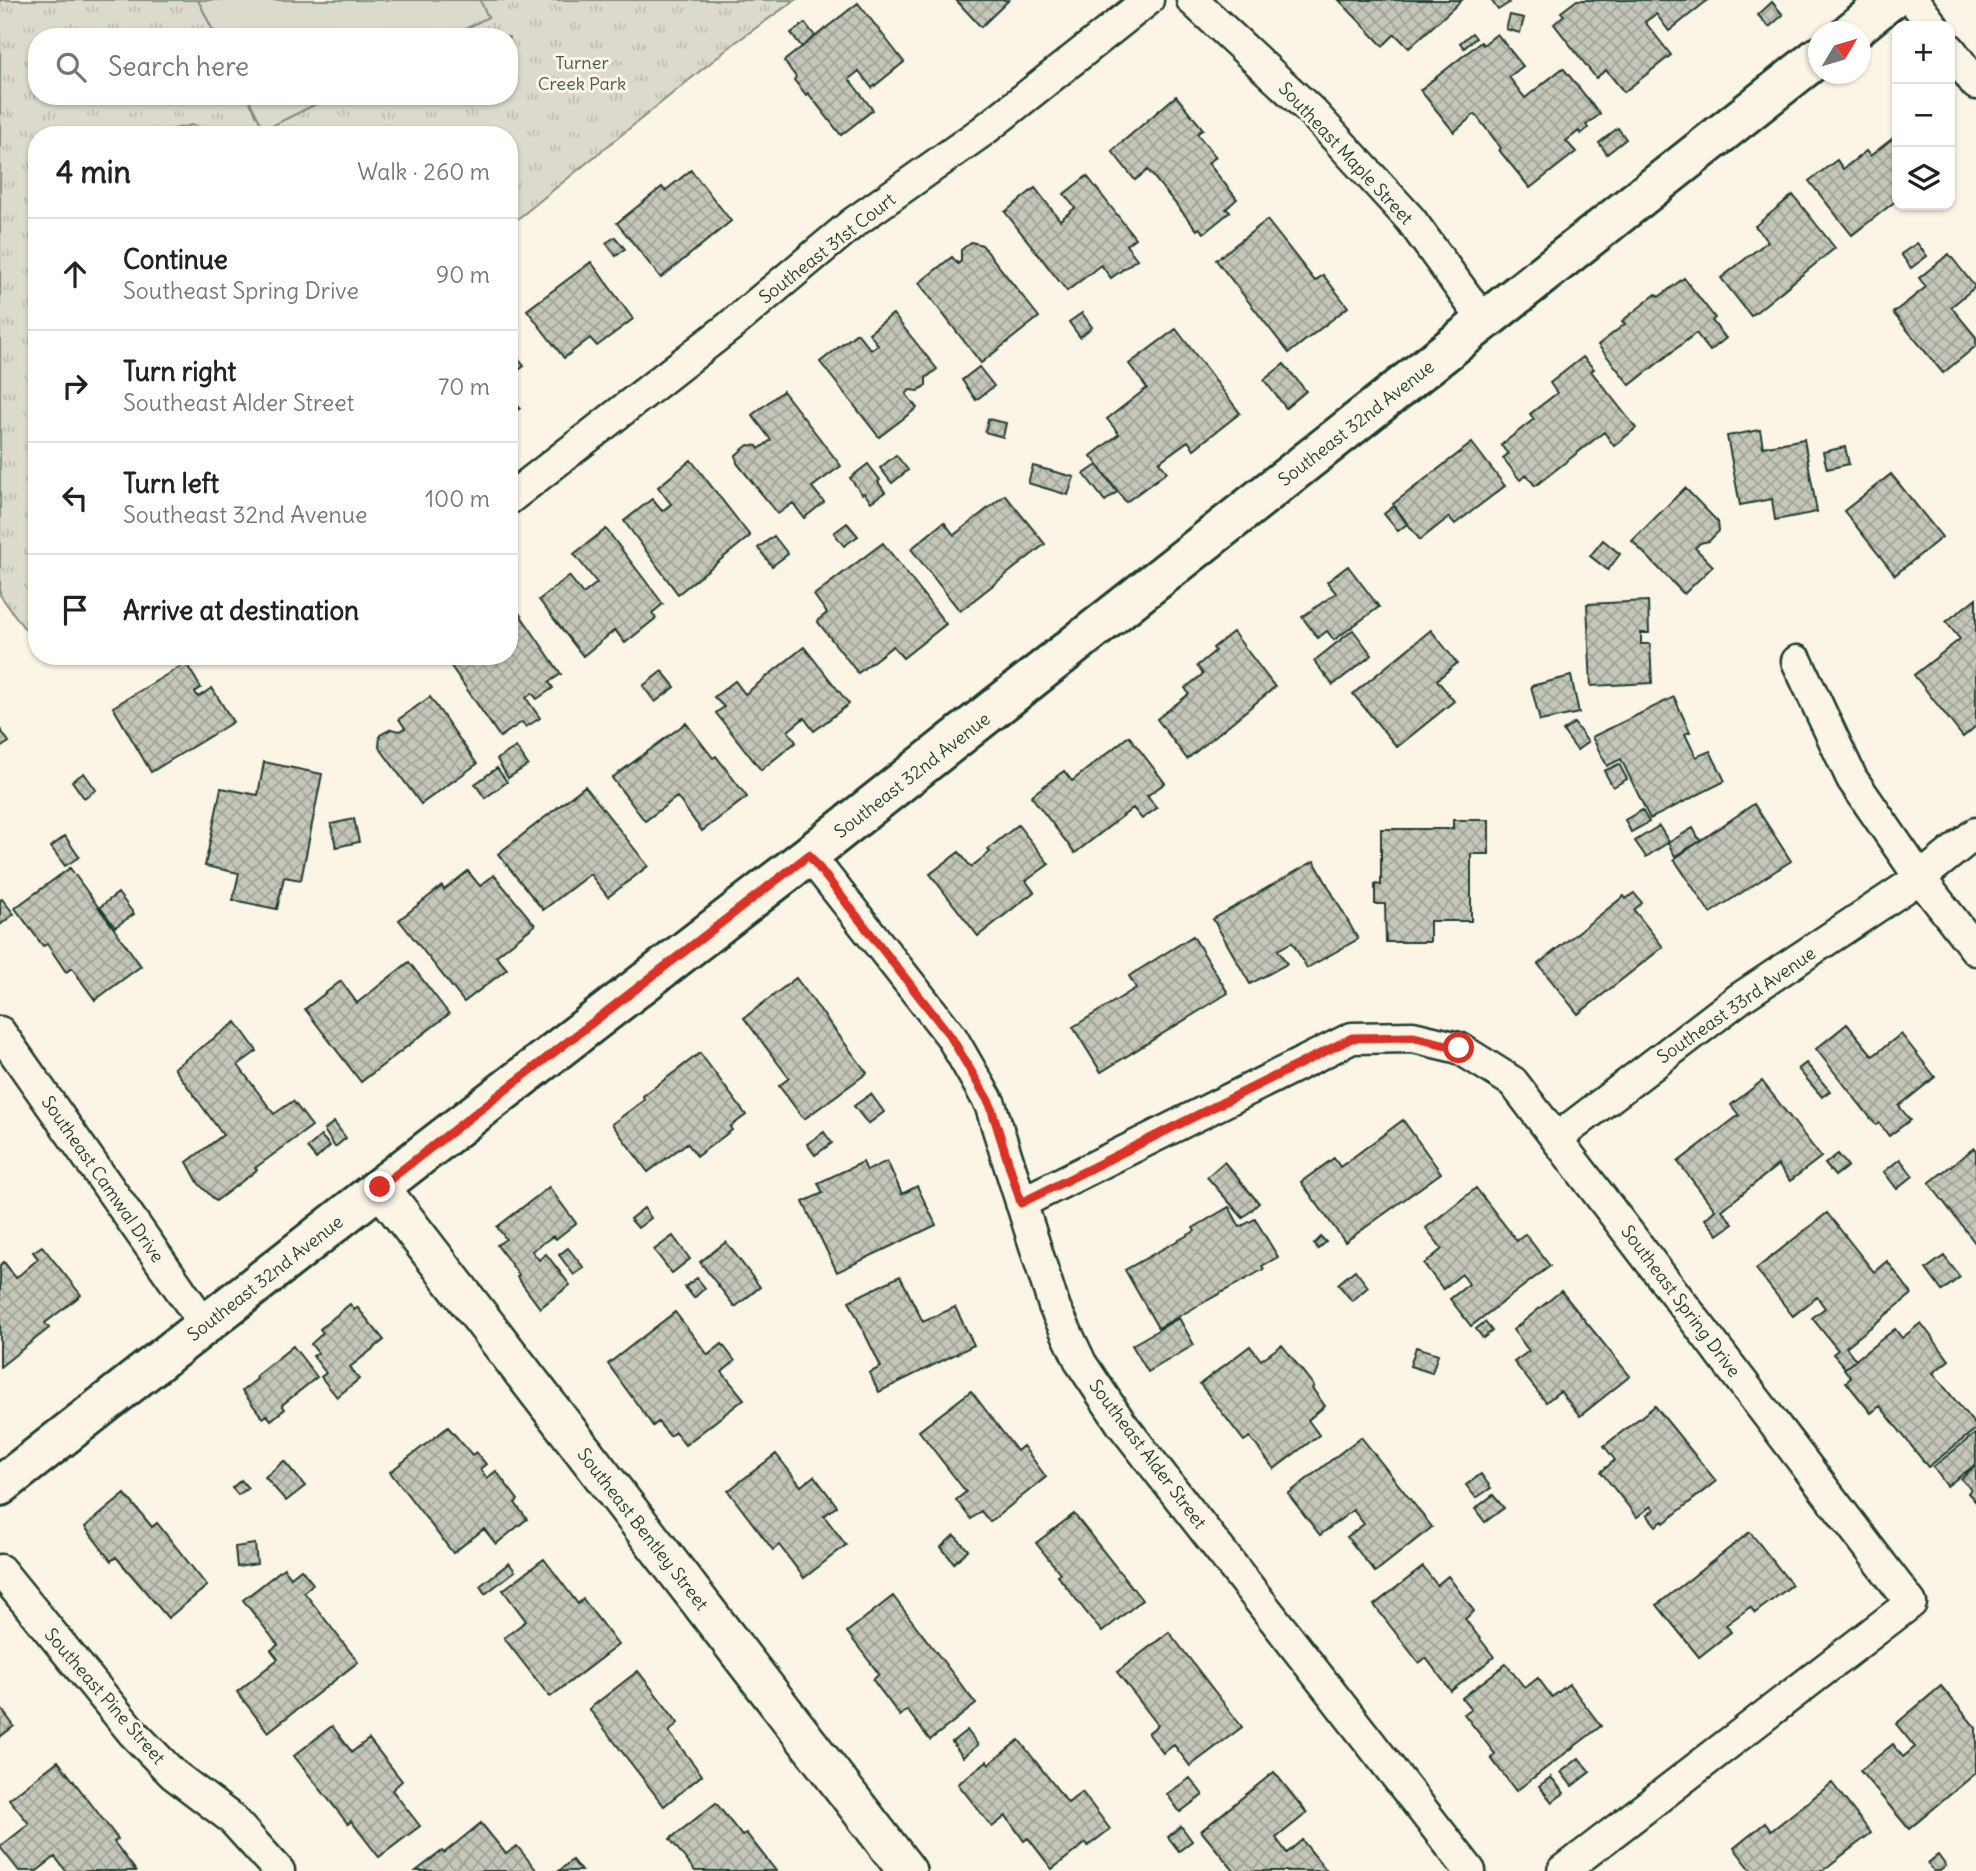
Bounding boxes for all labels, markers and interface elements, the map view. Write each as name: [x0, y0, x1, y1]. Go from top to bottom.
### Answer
north arrow: [1808, 21, 1871, 84]
map controls: [1892, 21, 1955, 210]
button: +: [1892, 21, 1955, 84]
search box: [28, 28, 518, 105]
icon: search: [52, 48, 90, 86]
text: Search here: [108, 50, 249, 83]
park label: Turner Creek Park: [538, 51, 626, 95]
street label: Southeast Maple Street: [1274, 77, 1418, 229]
button: −: [1892, 84, 1955, 147]
button: layers: [1892, 147, 1955, 210]
text: 4 min: [56, 153, 131, 191]
text: Walk · 260 m: [357, 157, 490, 186]
street label: Southeast 31st Court: [754, 188, 900, 308]
text: Continue: [123, 243, 228, 276]
icon: ahead: [56, 255, 94, 293]
text: 90 m: [436, 260, 490, 289]
text: Southeast Spring Drive: [123, 276, 359, 305]
text: Turn right: [123, 355, 236, 388]
street label: Southeast 32nd Avenue: [1274, 355, 1438, 491]
icon: right: [56, 367, 94, 405]
text: 70 m: [438, 372, 490, 401]
text: Southeast Alder Street: [123, 388, 354, 417]
text: Turn left: [123, 467, 219, 500]
icon: left: [56, 479, 94, 517]
text: 100 m: [425, 484, 490, 513]
text: Southeast 32nd Avenue: [123, 500, 367, 529]
icon: arrive: [56, 591, 94, 629]
text: Arrive at destination: [123, 594, 359, 627]
street label: Southeast 32nd Avenue: [830, 707, 994, 843]
street label: Southeast 33rd Avenue: [1652, 942, 1820, 1068]
route start: [1443, 1032, 1474, 1063]
street label: Southeast Camwal Drive: [37, 1091, 169, 1267]
route end: [364, 1171, 395, 1202]
street label: Southeast 32nd Avenue: [183, 1210, 347, 1346]
street label: Southeast Spring Drive: [1616, 1220, 1746, 1382]
street label: Southeast Alder Street: [1084, 1375, 1212, 1533]
street label: Southeast Bentley Street: [572, 1443, 714, 1615]
street label: Southeast Pine Street: [40, 1623, 170, 1769]

